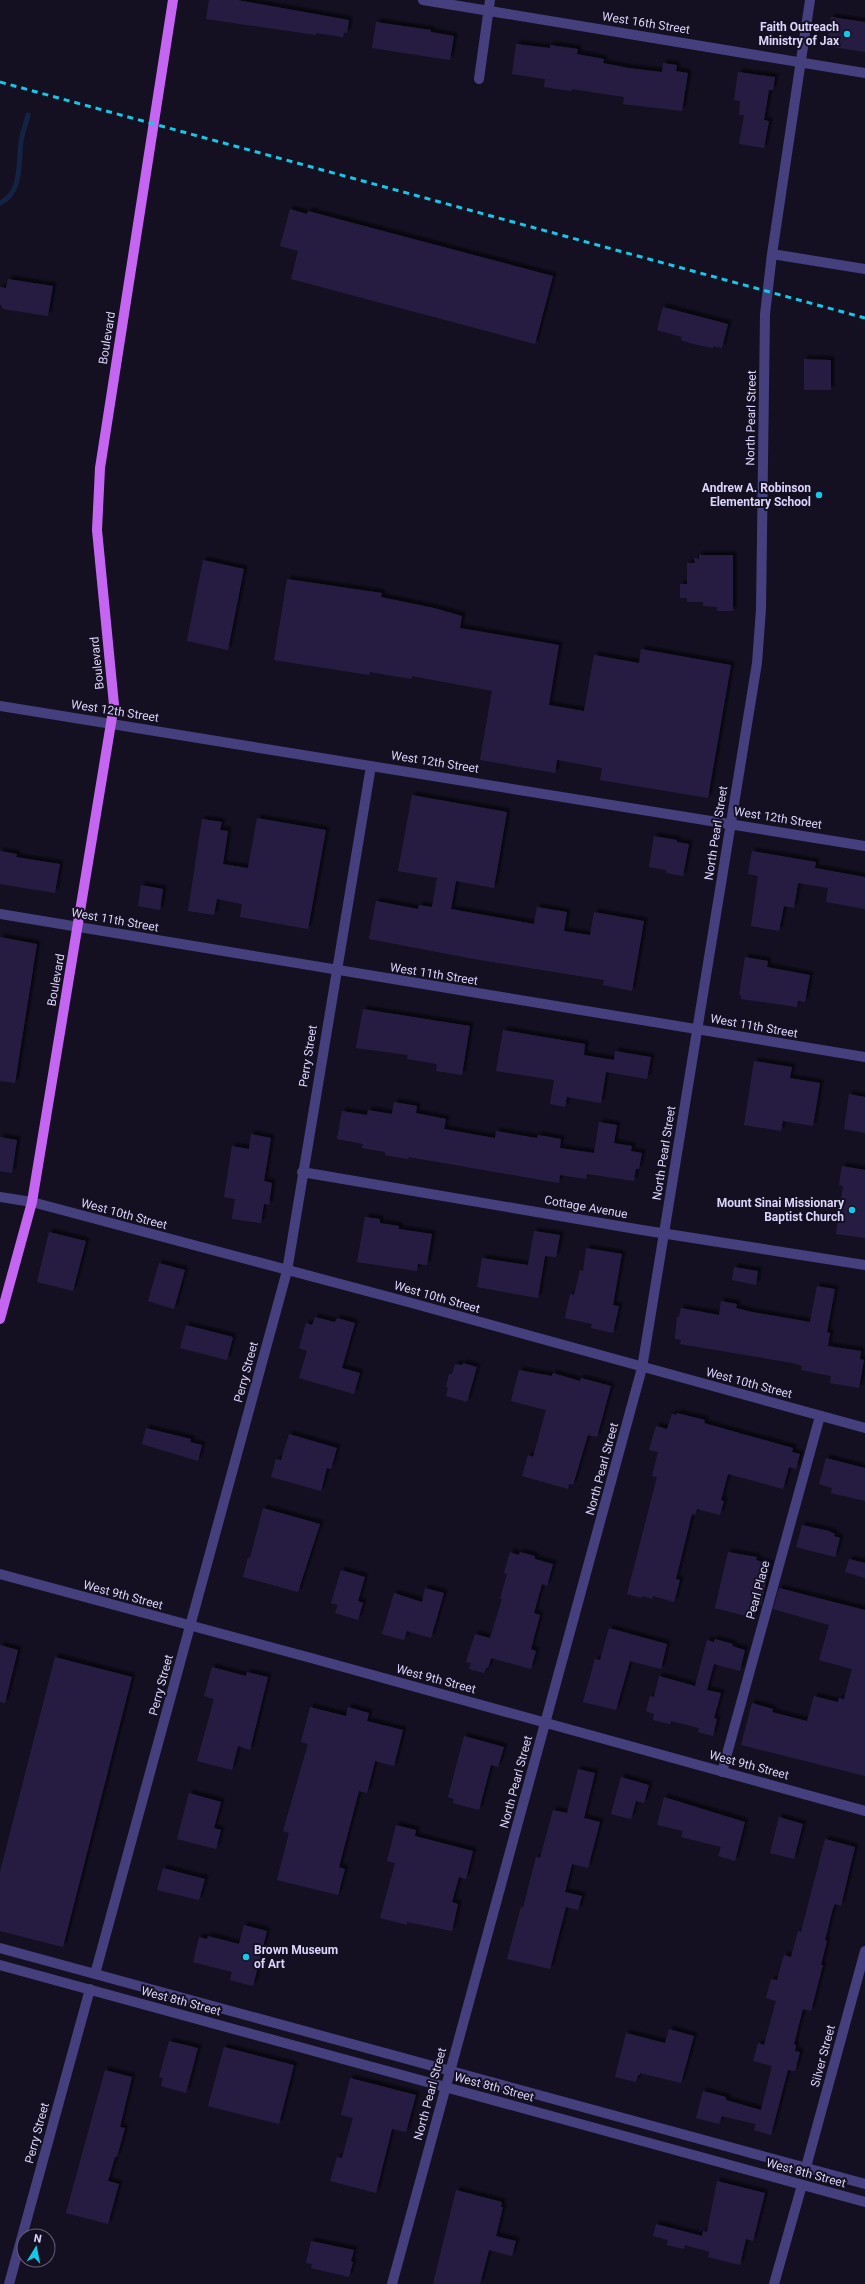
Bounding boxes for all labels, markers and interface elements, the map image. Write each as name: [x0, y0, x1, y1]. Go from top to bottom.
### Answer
street label: West 16th Street: [601, 9, 691, 37]
place label: Faith Outreach Ministry of Jax: [758, 20, 840, 48]
marker: Faith Outreach Ministry of Jax: [842, 29, 852, 39]
street label: Boulevard: [96, 311, 118, 365]
street label: North Pearl Street: [743, 370, 759, 466]
place label: Andrew A. Robinson Elementary School: [702, 481, 811, 509]
marker: Andrew A. Robinson Elementary School: [814, 490, 824, 500]
street label: Boulevard: [87, 636, 107, 690]
street label: West 12th Street: [70, 697, 160, 725]
street label: West 12th Street: [390, 748, 480, 776]
street label: North Pearl Street: [702, 785, 730, 881]
street label: West 12th Street: [733, 804, 823, 832]
street label: West 11th Street: [70, 905, 160, 935]
street label: Boulevard: [44, 953, 68, 1007]
street label: West 11th Street: [389, 960, 479, 988]
street label: West 11th Street: [709, 1011, 799, 1041]
street label: Perry Street: [296, 1024, 320, 1088]
street label: North Pearl Street: [650, 1105, 678, 1201]
street label: Cottage Avenue: [543, 1193, 629, 1221]
street label: West 10th Street: [79, 1196, 169, 1232]
place label: Mount Sinai Missionary Baptist Church: [717, 1196, 845, 1224]
marker: Mount Sinai Missionary Baptist Church: [847, 1205, 857, 1215]
street label: West 10th Street: [392, 1278, 482, 1316]
street label: Perry Street: [231, 1340, 261, 1404]
street label: West 10th Street: [704, 1365, 794, 1401]
street label: North Pearl Street: [583, 1421, 621, 1517]
street label: Pearl Place: [743, 1559, 773, 1621]
street label: West 9th Street: [82, 1578, 164, 1612]
street label: Perry Street: [146, 1653, 176, 1717]
street label: West 9th Street: [395, 1662, 477, 1696]
street label: North Pearl Street: [497, 1734, 535, 1830]
street label: West 9th Street: [708, 1748, 790, 1782]
place label: Brown Museum of Art: [254, 1943, 338, 1971]
marker: Brown Museum of Art: [241, 1952, 251, 1962]
street label: West 8th Street: [140, 1984, 222, 2018]
street label: Silver Street: [808, 2023, 838, 2089]
street label: North Pearl Street: [411, 2046, 449, 2142]
street label: West 8th Street: [453, 2070, 535, 2104]
street label: Perry Street: [22, 2101, 52, 2165]
street label: West 8th Street: [765, 2156, 847, 2190]
north arrow: [16, 2228, 56, 2268]
text: N: [33, 2232, 43, 2246]

